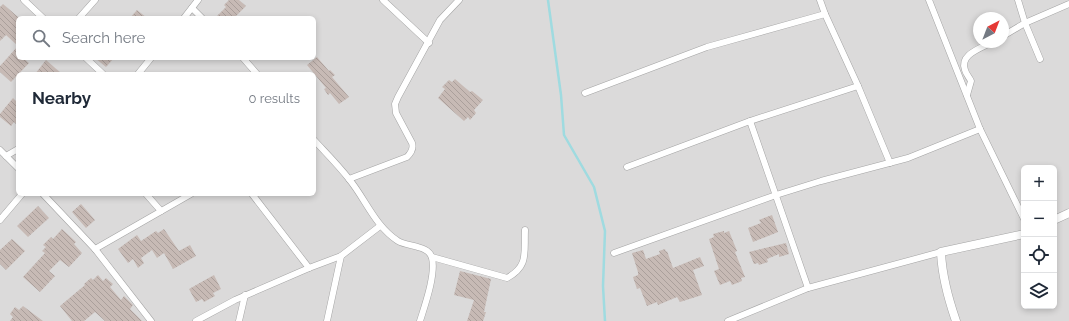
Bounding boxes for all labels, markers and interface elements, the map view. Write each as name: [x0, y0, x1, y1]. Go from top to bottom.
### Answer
north arrow: [973, 12, 1009, 48]
search box: [16, 16, 316, 60]
icon: search: [30, 27, 52, 49]
text: Search here: [62, 29, 145, 47]
text: Nearby: [32, 88, 91, 108]
text: 0 results: [249, 91, 300, 106]
map controls: [1021, 165, 1057, 309]
button: +: [1021, 165, 1057, 201]
button: −: [1021, 201, 1057, 237]
button: locate: [1021, 237, 1057, 273]
button: layers: [1021, 273, 1057, 309]

